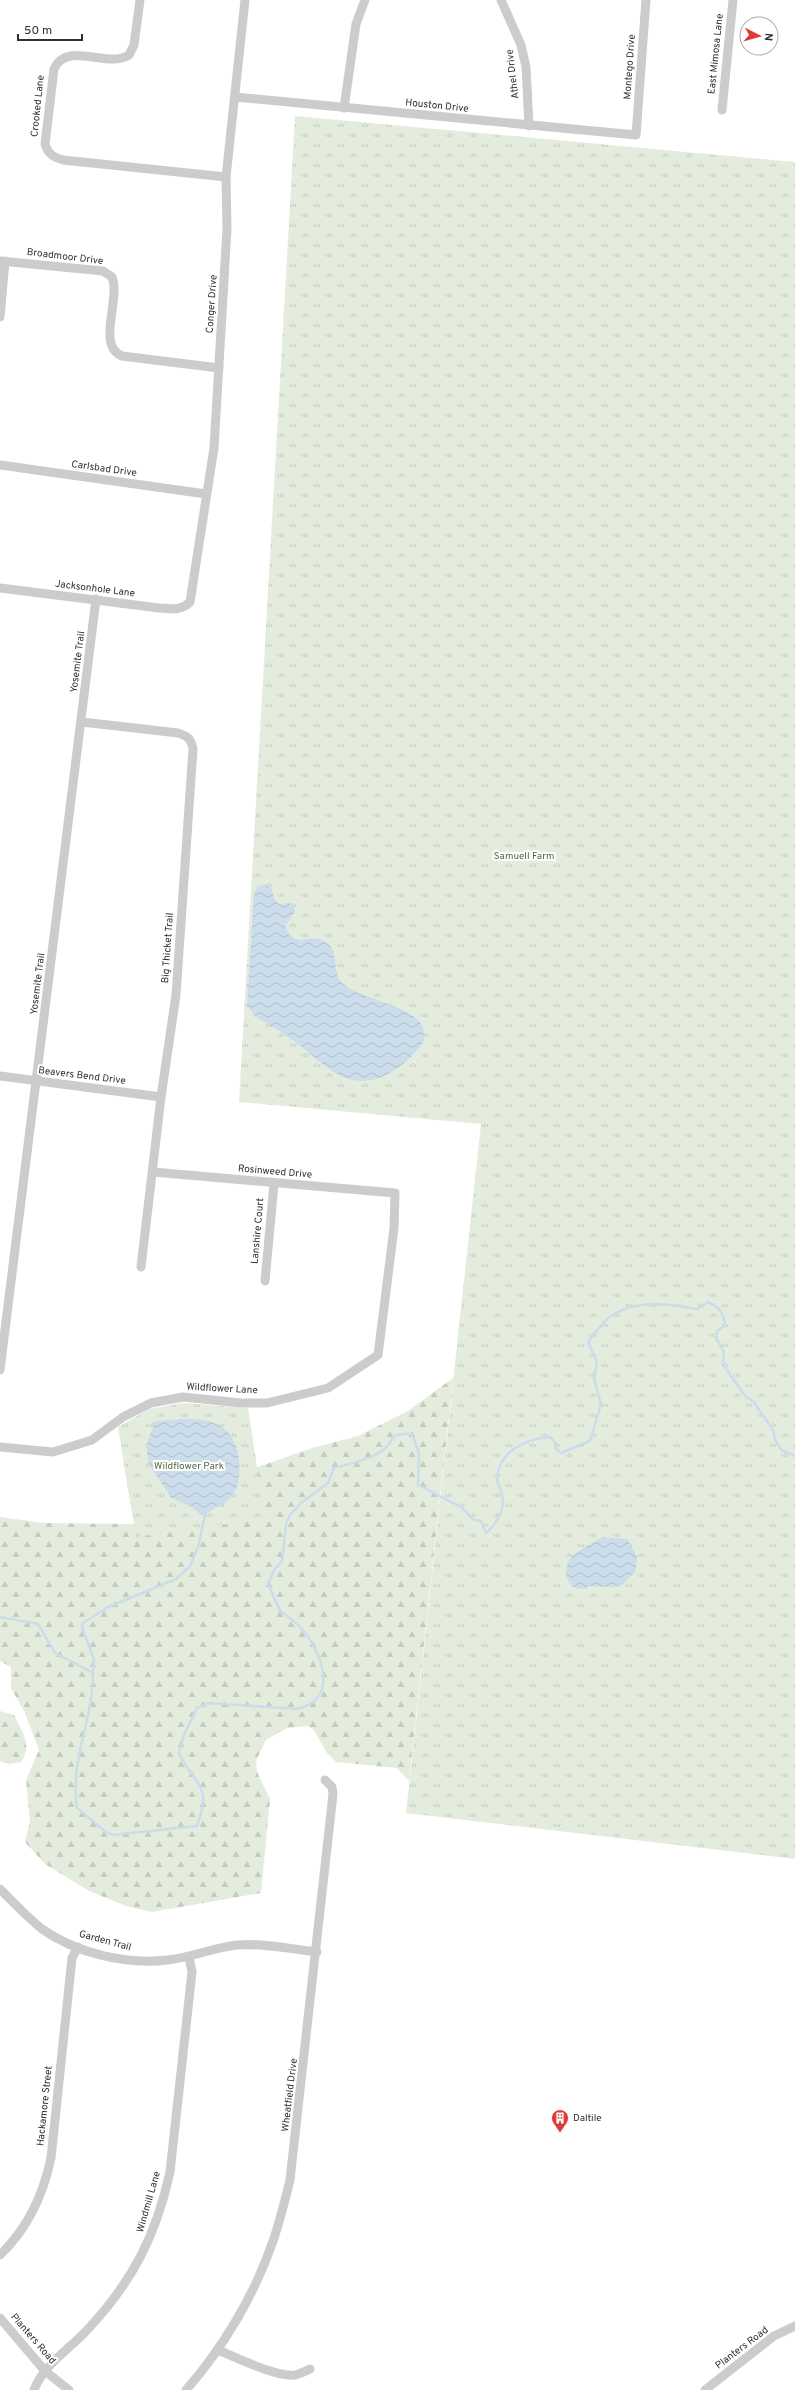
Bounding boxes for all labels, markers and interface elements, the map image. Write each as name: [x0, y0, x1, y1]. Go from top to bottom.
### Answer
street label: East Mimosa Lane: [705, 13, 727, 95]
scale bar: [18, 16, 82, 42]
north arrow: [739, 16, 779, 56]
text: 50 m: [24, 23, 52, 39]
text: N: [761, 32, 775, 42]
street label: Montego Drive: [621, 34, 639, 100]
street label: Athel Drive: [503, 48, 523, 100]
street label: Crooked Lane: [28, 74, 48, 138]
street label: Houston Drive: [405, 96, 469, 116]
street label: Broadmoor Drive: [26, 246, 104, 268]
street label: Conger Drive: [203, 274, 221, 334]
street label: Carlsbad Drive: [70, 458, 138, 480]
street label: Jacksonhole Lane: [54, 578, 136, 600]
street label: Yosemite Trail: [68, 630, 88, 694]
park label: Samuell Farm: [494, 850, 554, 863]
street label: Big Thicket Trail: [159, 912, 177, 984]
street label: Yosemite Trail: [28, 952, 48, 1016]
street label: Beavers Bend Drive: [37, 1064, 127, 1088]
street label: Rosinweed Drive: [237, 1162, 313, 1182]
street label: Lanshire Court: [249, 1197, 267, 1265]
street label: Wildflower Lane: [186, 1381, 258, 1397]
park label: Wildflower Park: [154, 1460, 224, 1473]
street label: Garden Trail: [77, 1928, 133, 1954]
street label: Wheatfield Drive: [279, 2058, 301, 2132]
street label: Hackamore Street: [34, 2065, 56, 2147]
building icon: Daltile: [550, 2108, 570, 2133]
place label: Daltile: [573, 2112, 602, 2125]
street label: Windmill Lane: [134, 2170, 164, 2234]
street label: Planters Road: [7, 2311, 59, 2367]
street label: Planters Road: [713, 2324, 771, 2372]

